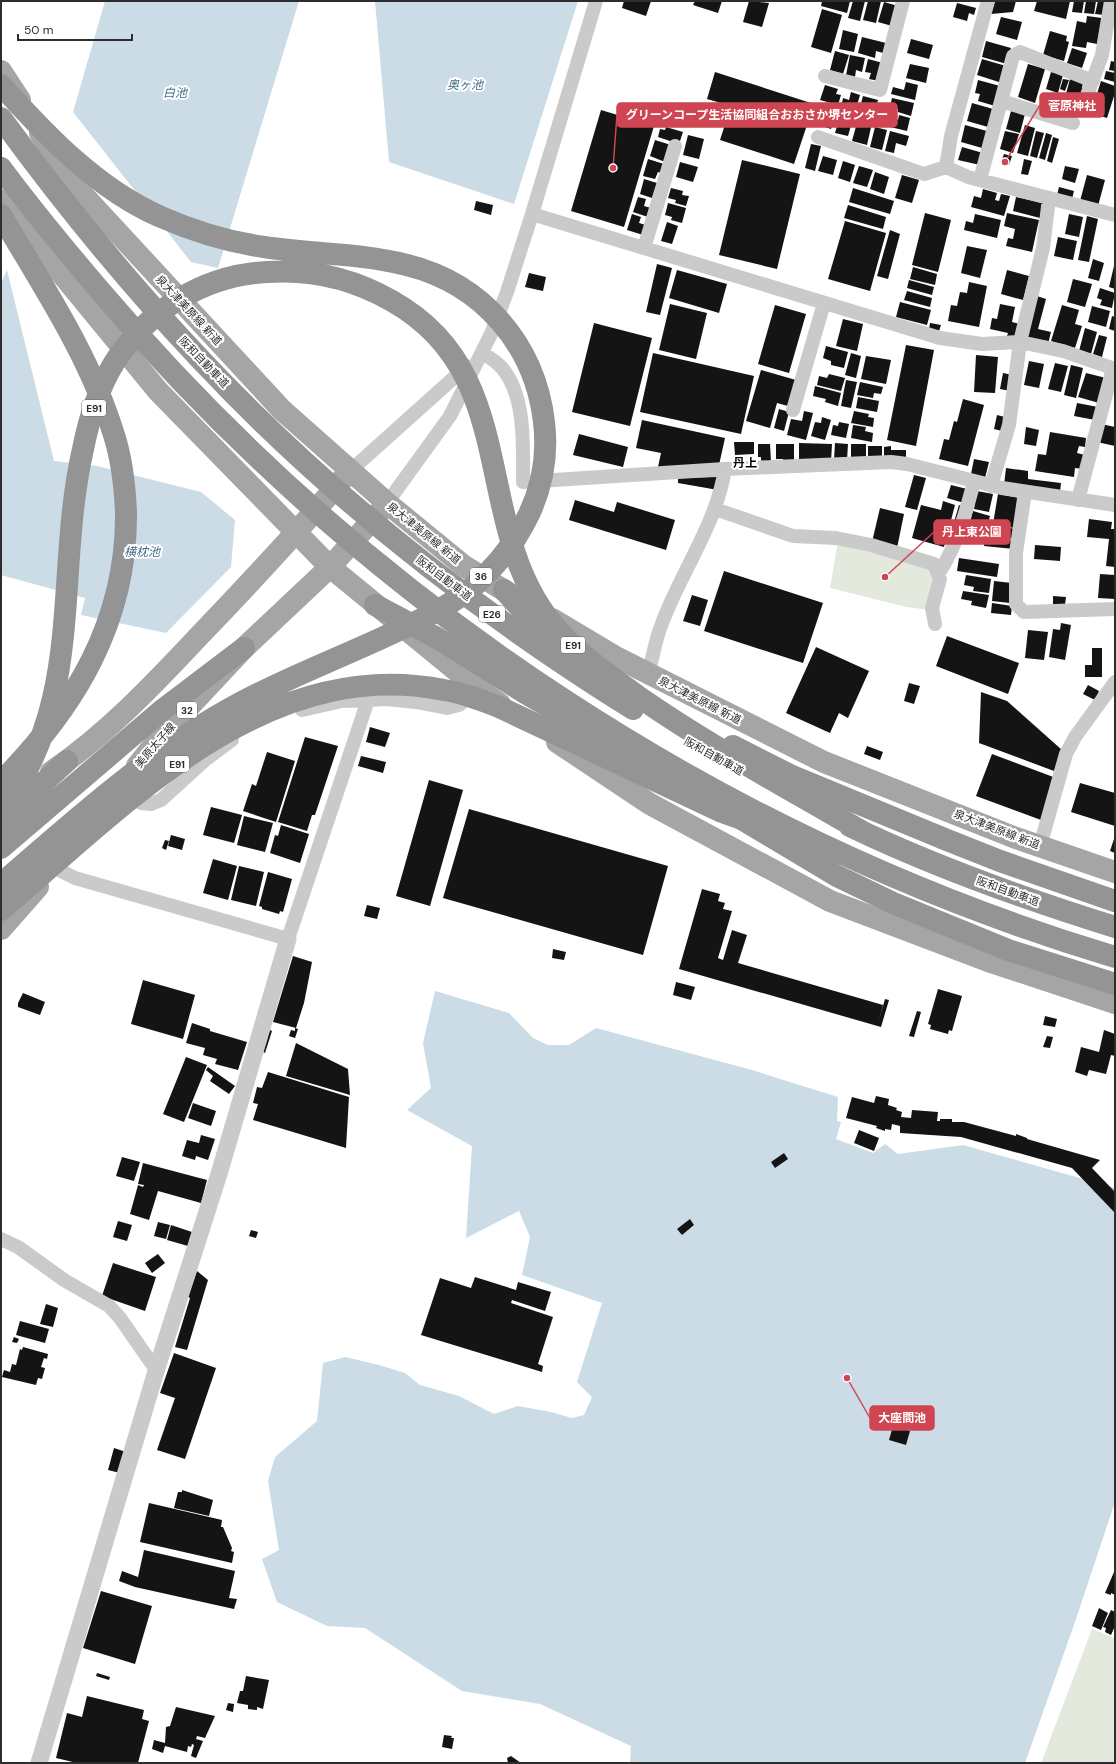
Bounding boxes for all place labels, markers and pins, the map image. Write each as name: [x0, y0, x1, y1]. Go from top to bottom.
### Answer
callout: 菅原神社: [1040, 93, 1104, 117]
callout: グリーンコープ生活協同組合おおさか堺センター: [617, 103, 897, 127]
callout: 丹上東公園: [934, 520, 1010, 544]
callout: 大座間池: [870, 1406, 934, 1430]

